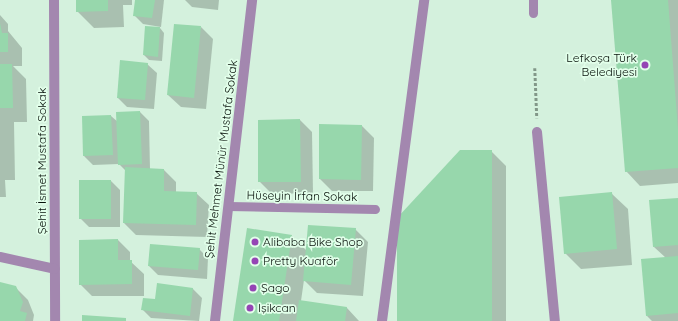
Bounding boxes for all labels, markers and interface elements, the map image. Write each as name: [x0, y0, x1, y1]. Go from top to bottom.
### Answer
place label: Lefkoşa Türk Belediyesi: [566, 51, 637, 79]
street label: Şehit Mehmet Münür Mustafa Sokak: [202, 59, 240, 259]
marker: Lefkoşa Türk Belediyesi: [640, 60, 650, 70]
street label: Şehit İsmet Mustafa Sokak: [35, 88, 49, 234]
street label: Hüseyin İrfan Sokak: [246, 188, 358, 204]
place label: Alibaba Bike Shop: [263, 235, 363, 249]
marker: Alibaba Bike Shop: [250, 237, 260, 247]
place label: Pretty Kuaför: [263, 254, 338, 268]
marker: Pretty Kuaför: [250, 256, 260, 266]
place label: Şago: [261, 281, 290, 295]
marker: Şago: [248, 283, 258, 293]
place label: Işikcan: [258, 301, 296, 315]
marker: Işikcan: [245, 303, 255, 313]

